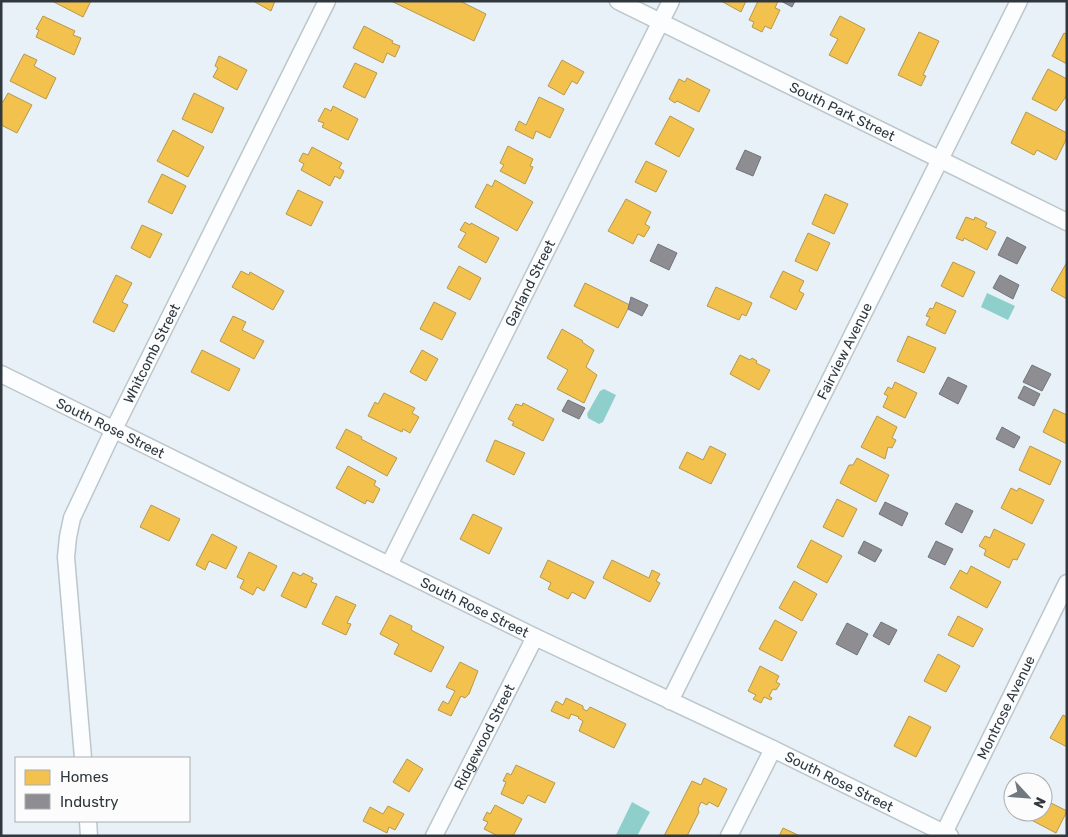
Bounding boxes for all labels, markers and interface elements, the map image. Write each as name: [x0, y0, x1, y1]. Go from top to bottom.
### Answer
street label: South Park Street: [787, 78, 898, 145]
street label: Garland Street: [501, 237, 559, 329]
street label: Whitcomb Street: [120, 300, 184, 406]
street label: Fairview Avenue: [813, 300, 876, 402]
street label: South Rose Street: [53, 394, 168, 462]
street label: South Rose Street: [418, 573, 532, 641]
street label: Montrose Avenue: [973, 653, 1039, 762]
street label: Ridgewood Street: [450, 681, 518, 793]
street label: South Rose Street: [782, 748, 897, 816]
legend: [15, 757, 190, 822]
text: Homes: [60, 768, 109, 786]
north arrow: [1003, 772, 1053, 822]
text: Industry: [60, 793, 119, 811]
text: N: [1029, 794, 1049, 811]

